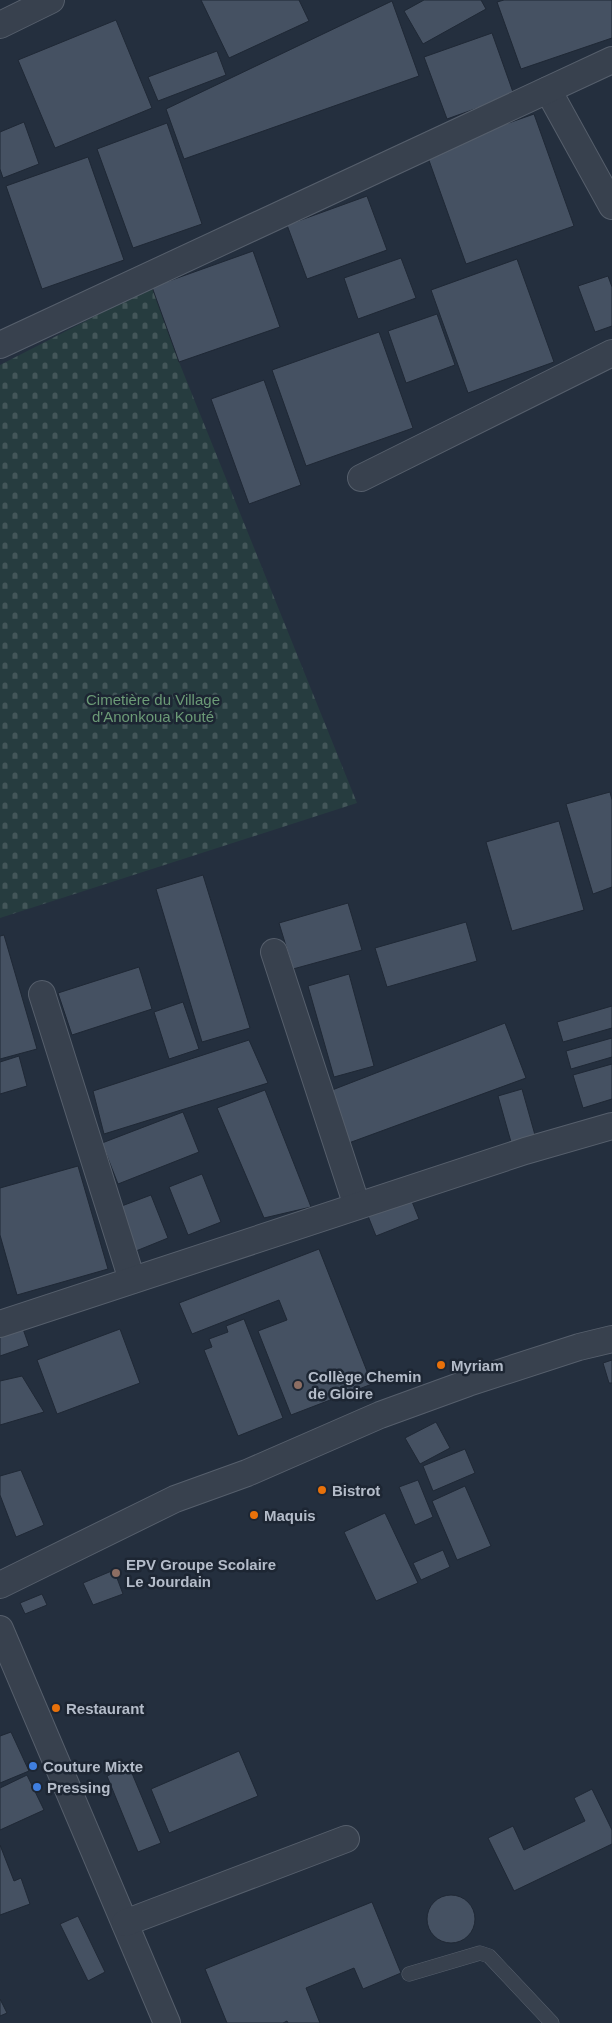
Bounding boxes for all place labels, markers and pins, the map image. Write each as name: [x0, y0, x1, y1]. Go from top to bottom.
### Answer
place label: Myriam: [451, 1357, 504, 1374]
marker: Myriam: [435, 1359, 447, 1371]
place label: Collège Chemin de Gloire: [308, 1368, 421, 1402]
marker: Collège Chemin de Gloire: [292, 1379, 304, 1391]
place label: Bistrot: [332, 1482, 380, 1499]
marker: Bistrot: [316, 1484, 328, 1496]
place label: Maquis: [264, 1507, 316, 1524]
marker: Maquis: [248, 1509, 260, 1521]
place label: EPV Groupe Scolaire Le Jourdain: [126, 1556, 276, 1590]
marker: EPV Groupe Scolaire Le Jourdain: [110, 1567, 122, 1579]
place label: Restaurant: [66, 1700, 144, 1717]
marker: Restaurant: [50, 1702, 62, 1714]
place label: Couture Mixte: [43, 1758, 143, 1775]
marker: Couture Mixte: [27, 1760, 39, 1772]
place label: Pressing: [47, 1779, 110, 1796]
marker: Pressing: [31, 1781, 43, 1793]

